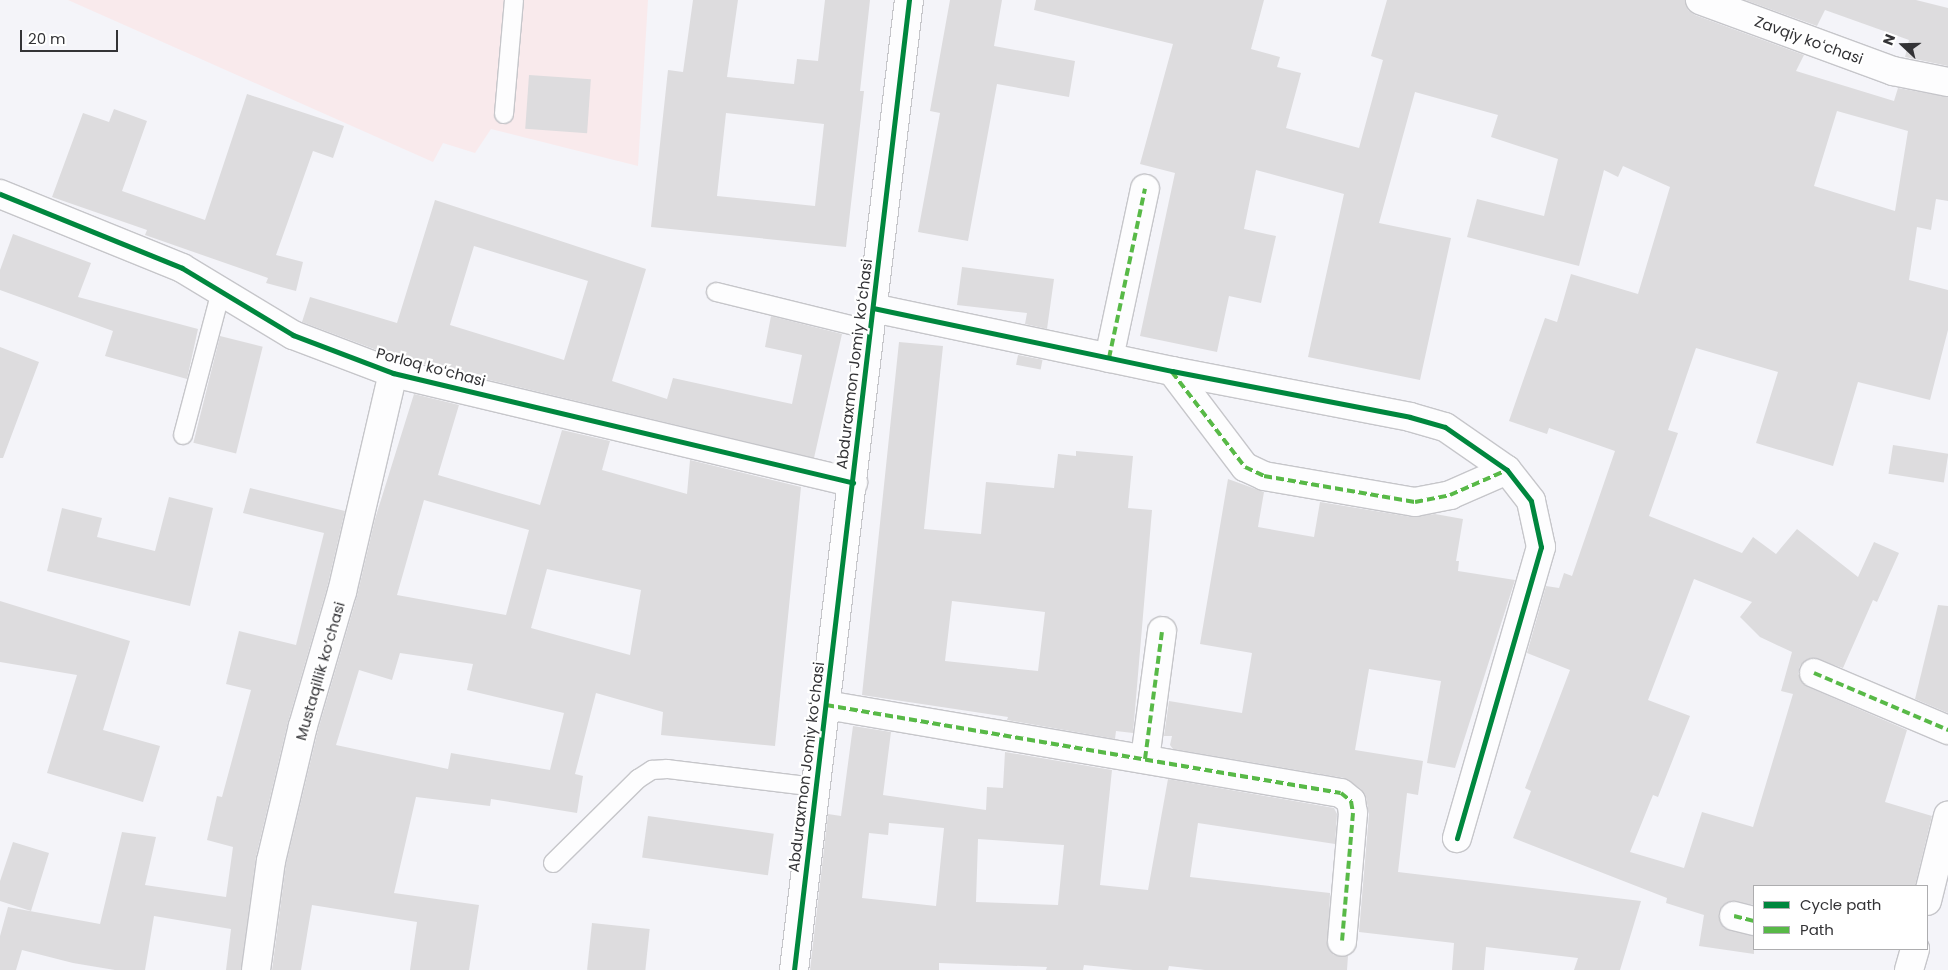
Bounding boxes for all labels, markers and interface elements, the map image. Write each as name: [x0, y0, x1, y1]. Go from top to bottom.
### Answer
street label: Zavqiy koʻchasi: [1752, 12, 1866, 68]
scale bar: [22, 20, 120, 52]
north arrow: [1878, 20, 1928, 70]
text: 20 m: [28, 28, 66, 49]
text: N: [1878, 31, 1900, 48]
street label: Abduraxmon Jomiy koʻchasi: [832, 258, 876, 470]
street label: Porloq koʻchasi: [374, 344, 488, 390]
street label: Mustaqillik ko‘chasi: [292, 600, 348, 742]
street label: Abduraxmon Jomiy koʻchasi: [784, 661, 828, 873]
legend: [1753, 885, 1928, 950]
text: Cycle path: [1800, 894, 1881, 915]
text: Path: [1800, 919, 1834, 940]

